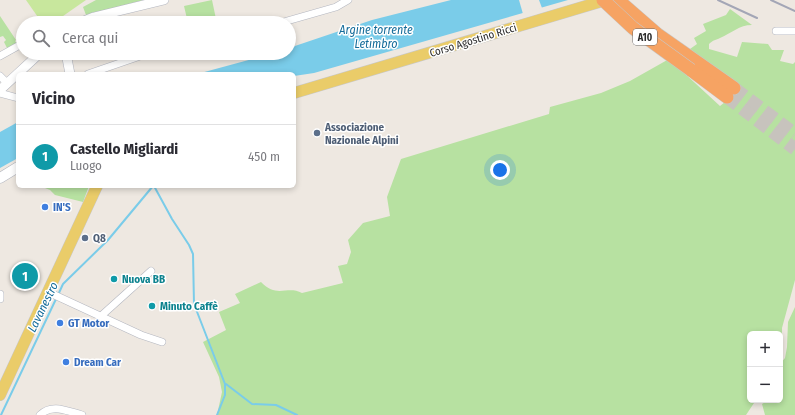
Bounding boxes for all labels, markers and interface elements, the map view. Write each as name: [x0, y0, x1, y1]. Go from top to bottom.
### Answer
search box: [16, 16, 296, 60]
street label: Corso Agostino Ricci: [428, 21, 519, 60]
water label: Argine torrente Letimbro: [338, 23, 413, 51]
icon: search: [30, 27, 52, 49]
text: Cerca qui: [62, 29, 118, 47]
road number: A10: [633, 29, 657, 45]
text: Vicino: [32, 88, 75, 109]
place label: Associazione Nazionale Alpini: [324, 121, 399, 147]
marker: Associazione Nazionale Alpini: [312, 128, 322, 138]
text: Castello Migliardi: [70, 140, 178, 158]
text: 1: [42, 149, 48, 164]
text: 450 m: [248, 149, 280, 164]
text: Luogo: [70, 158, 102, 173]
your location: [490, 160, 510, 180]
place label: IN'S: [53, 201, 71, 214]
marker: IN'S: [40, 202, 50, 212]
place label: Q8: [93, 232, 106, 245]
marker: Q8: [80, 233, 90, 243]
pin: 1: [12, 261, 38, 291]
place label: Nuova BB: [122, 273, 165, 286]
marker: Nuova BB: [109, 274, 119, 284]
water label: Lavanestro: [25, 280, 61, 334]
place label: Minuto Caffè: [160, 300, 218, 313]
marker: Minuto Caffè: [147, 301, 157, 311]
place label: GT Motor: [68, 317, 110, 330]
marker: GT Motor: [55, 318, 65, 328]
map controls: [747, 331, 783, 403]
button: +: [747, 331, 783, 367]
place label: Dream Car: [74, 356, 122, 369]
marker: Dream Car: [61, 357, 71, 367]
button: −: [747, 367, 783, 403]

